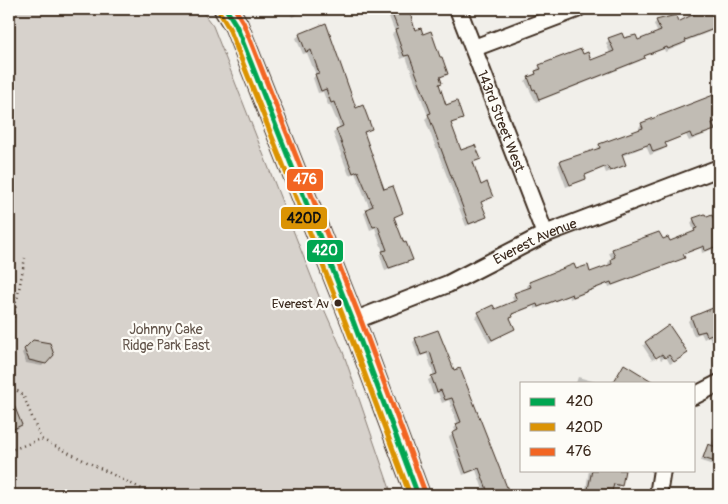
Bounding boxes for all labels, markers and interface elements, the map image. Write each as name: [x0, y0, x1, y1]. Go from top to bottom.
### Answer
street label: 143rd Street West: [473, 68, 528, 175]
line badge: 476: [286, 168, 324, 192]
text: 476: [293, 171, 317, 188]
line badge: 420D: [280, 206, 328, 230]
text: 420D: [287, 210, 321, 227]
street label: Everest Avenue: [491, 215, 579, 268]
line badge: 420: [306, 239, 344, 263]
text: 420: [312, 242, 338, 259]
place label: Everest Av: [272, 296, 329, 312]
marker: Everest Av: [333, 298, 343, 308]
park label: Johnny Cake Ridge Park East: [122, 321, 210, 354]
legend: [520, 382, 696, 472]
text: 420: [566, 392, 593, 411]
text: 420D: [566, 418, 603, 437]
text: 476: [566, 442, 591, 461]

